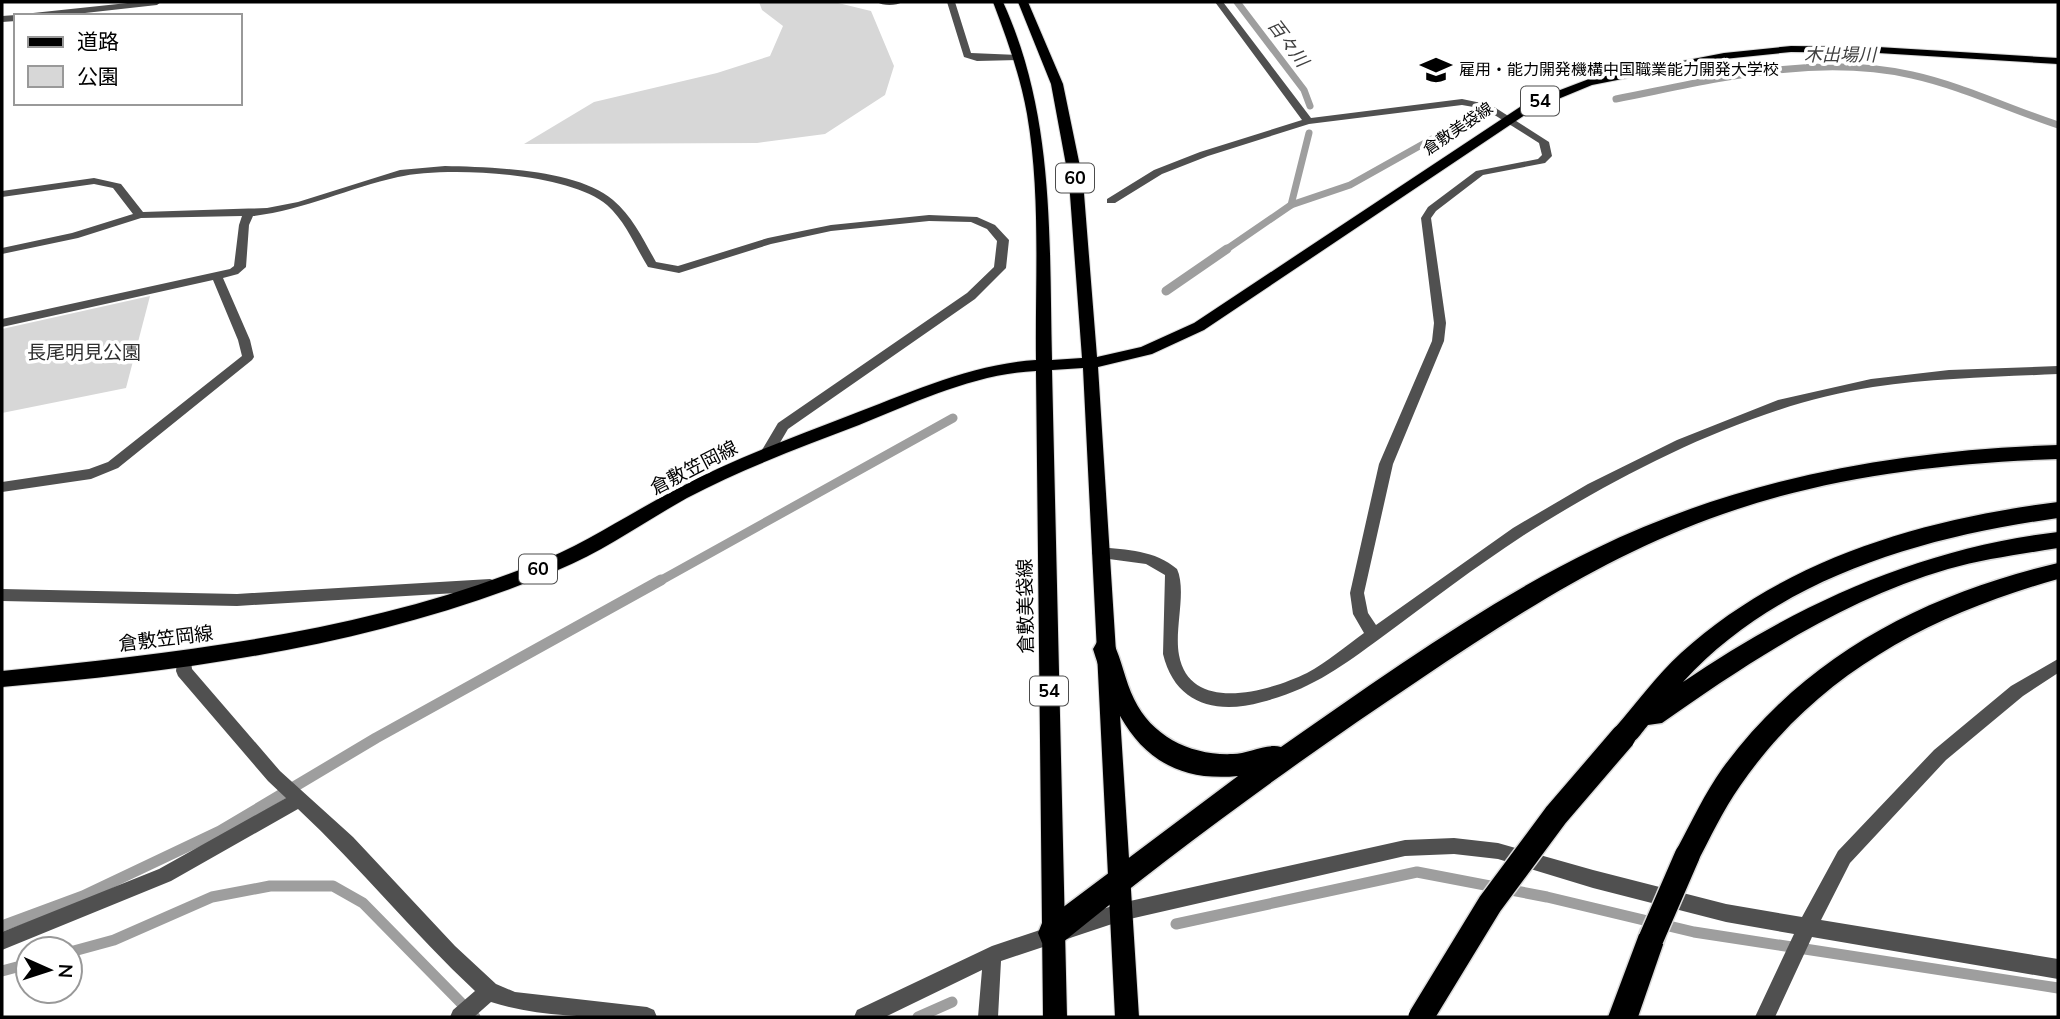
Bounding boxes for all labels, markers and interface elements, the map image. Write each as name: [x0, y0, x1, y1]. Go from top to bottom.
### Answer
legend: [14, 14, 242, 105]
water label: 百々川: [1262, 14, 1315, 73]
text: 道路: [77, 28, 119, 56]
water label: 木出場川: [1804, 43, 1878, 67]
school or university icon: 雇用・能力開発機構中国職業能力開発大学校: [1419, 53, 1453, 87]
place label: 雇用・能力開発機構中国職業能力開発大学校: [1459, 59, 1779, 81]
text: 公園: [77, 63, 119, 91]
road number: 54: [1521, 86, 1559, 116]
street label: 倉敷美袋線: [1419, 98, 1497, 160]
road number: 60: [1056, 163, 1094, 192]
park label: 長尾明見公園: [27, 340, 141, 366]
street label: 倉敷笠岡線: [646, 435, 742, 501]
road number: 60: [519, 554, 557, 584]
street label: 倉敷美袋線: [1012, 558, 1040, 654]
street label: 倉敷笠岡線: [117, 620, 215, 658]
road number: 54: [1030, 676, 1068, 706]
north arrow: [14, 935, 84, 1005]
text: N: [52, 963, 78, 979]

